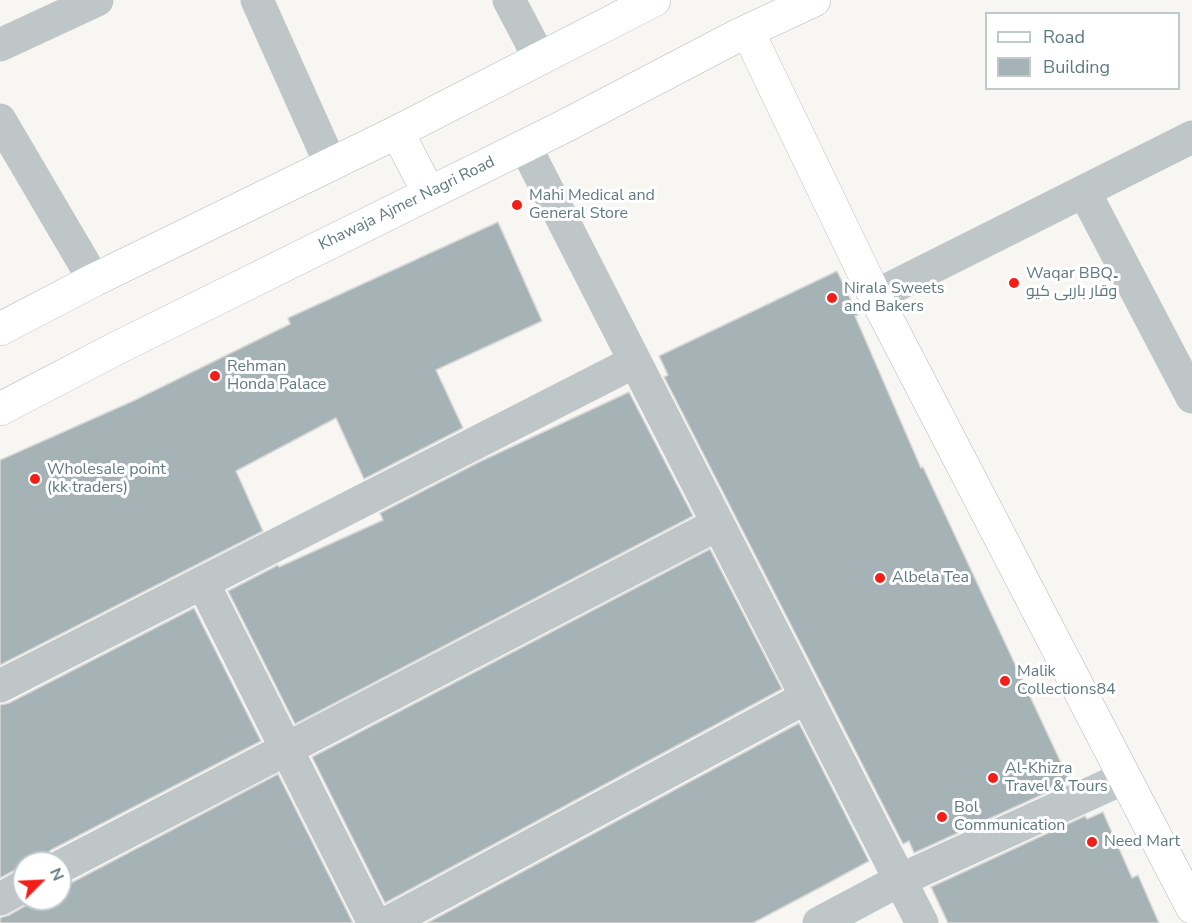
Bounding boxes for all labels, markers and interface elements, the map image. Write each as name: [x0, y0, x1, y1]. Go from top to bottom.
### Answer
legend: [985, 12, 1180, 90]
text: Road: [1043, 25, 1085, 49]
text: Building: [1043, 55, 1110, 79]
street label: Khawaja Ajmer Nagri Road: [316, 153, 498, 255]
place label: Mahi Medical and General Store: [529, 186, 655, 224]
marker: Mahi Medical and General Store: [510, 198, 524, 212]
place label: Waqar BBQ۔ وقار باربی کیو: [1026, 264, 1119, 302]
marker: Waqar BBQ۔ وقار باربی کیو: [1007, 276, 1021, 290]
place label: Nirala Sweets and Bakers: [844, 279, 944, 317]
marker: Nirala Sweets and Bakers: [825, 291, 839, 305]
place label: Rehman Honda Palace: [227, 357, 326, 395]
marker: Rehman Honda Palace: [208, 369, 222, 383]
place label: Wholesale point (kk traders): [47, 460, 166, 498]
marker: Wholesale point (kk traders): [28, 472, 42, 486]
place label: Albela Tea: [892, 568, 969, 588]
marker: Albela Tea: [873, 571, 887, 585]
place label: Malik Collections84: [1017, 662, 1116, 700]
marker: Malik Collections84: [998, 674, 1012, 688]
place label: Al-Khizra Travel & Tours: [1005, 759, 1108, 797]
marker: Al-Khizra Travel & Tours: [986, 771, 1000, 785]
place label: Bol Communication: [954, 798, 1065, 836]
marker: Bol Communication: [935, 810, 949, 824]
place label: Need Mart: [1104, 832, 1180, 852]
marker: Need Mart: [1085, 835, 1099, 849]
north arrow: [12, 851, 72, 911]
text: N: [44, 865, 69, 884]

